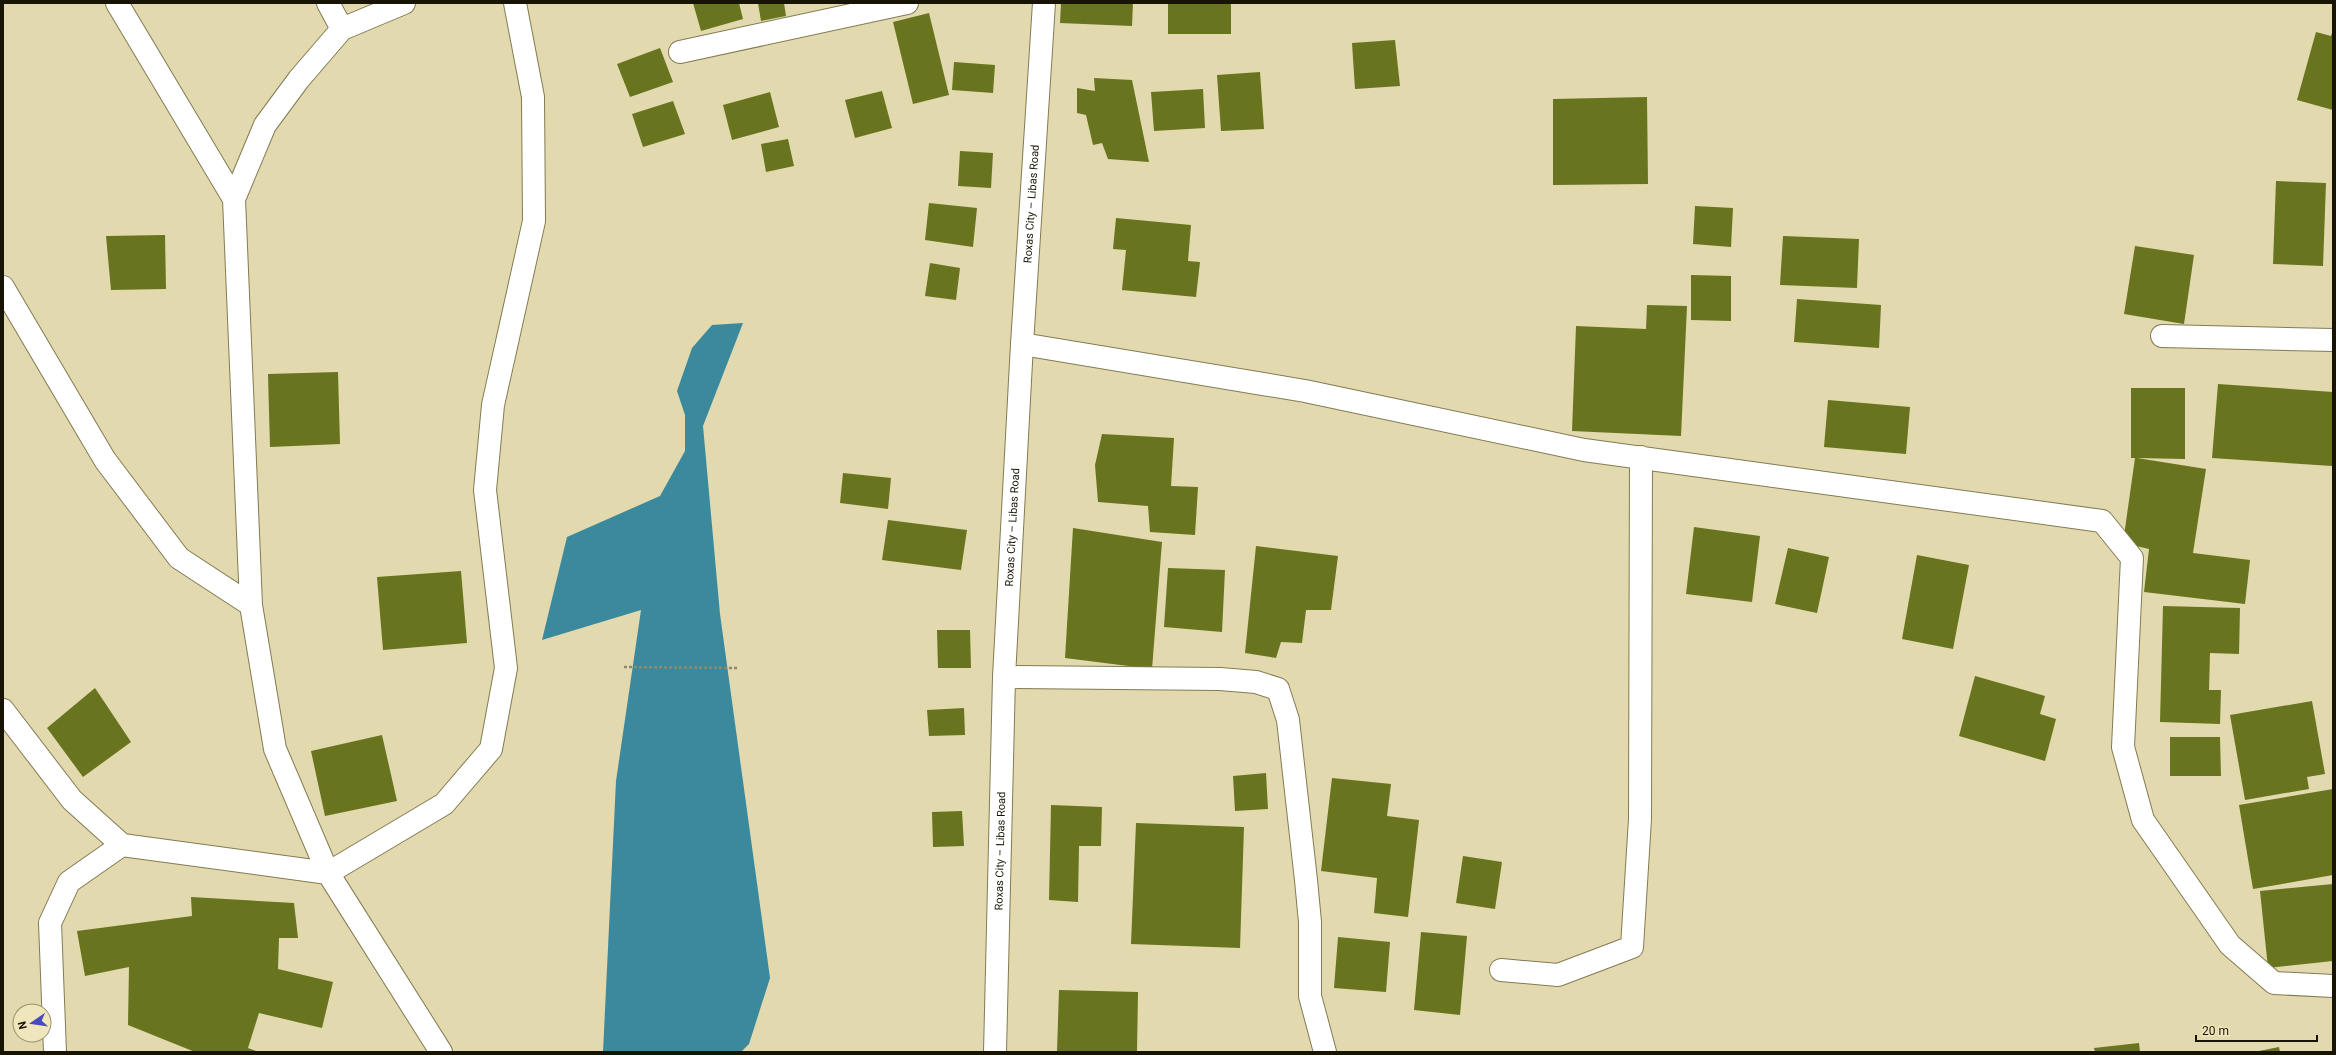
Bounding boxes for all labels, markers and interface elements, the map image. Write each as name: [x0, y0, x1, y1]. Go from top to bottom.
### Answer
street label: Roxas City – Libas Road: [1021, 144, 1042, 264]
street label: Roxas City – Libas Road: [1003, 468, 1022, 587]
street label: Roxas City – Libas Road: [992, 792, 1008, 911]
north arrow: [12, 1003, 52, 1043]
scale bar: [2196, 1017, 2317, 1043]
text: N: [15, 1020, 30, 1030]
text: 20 m: [2202, 1024, 2229, 1038]

